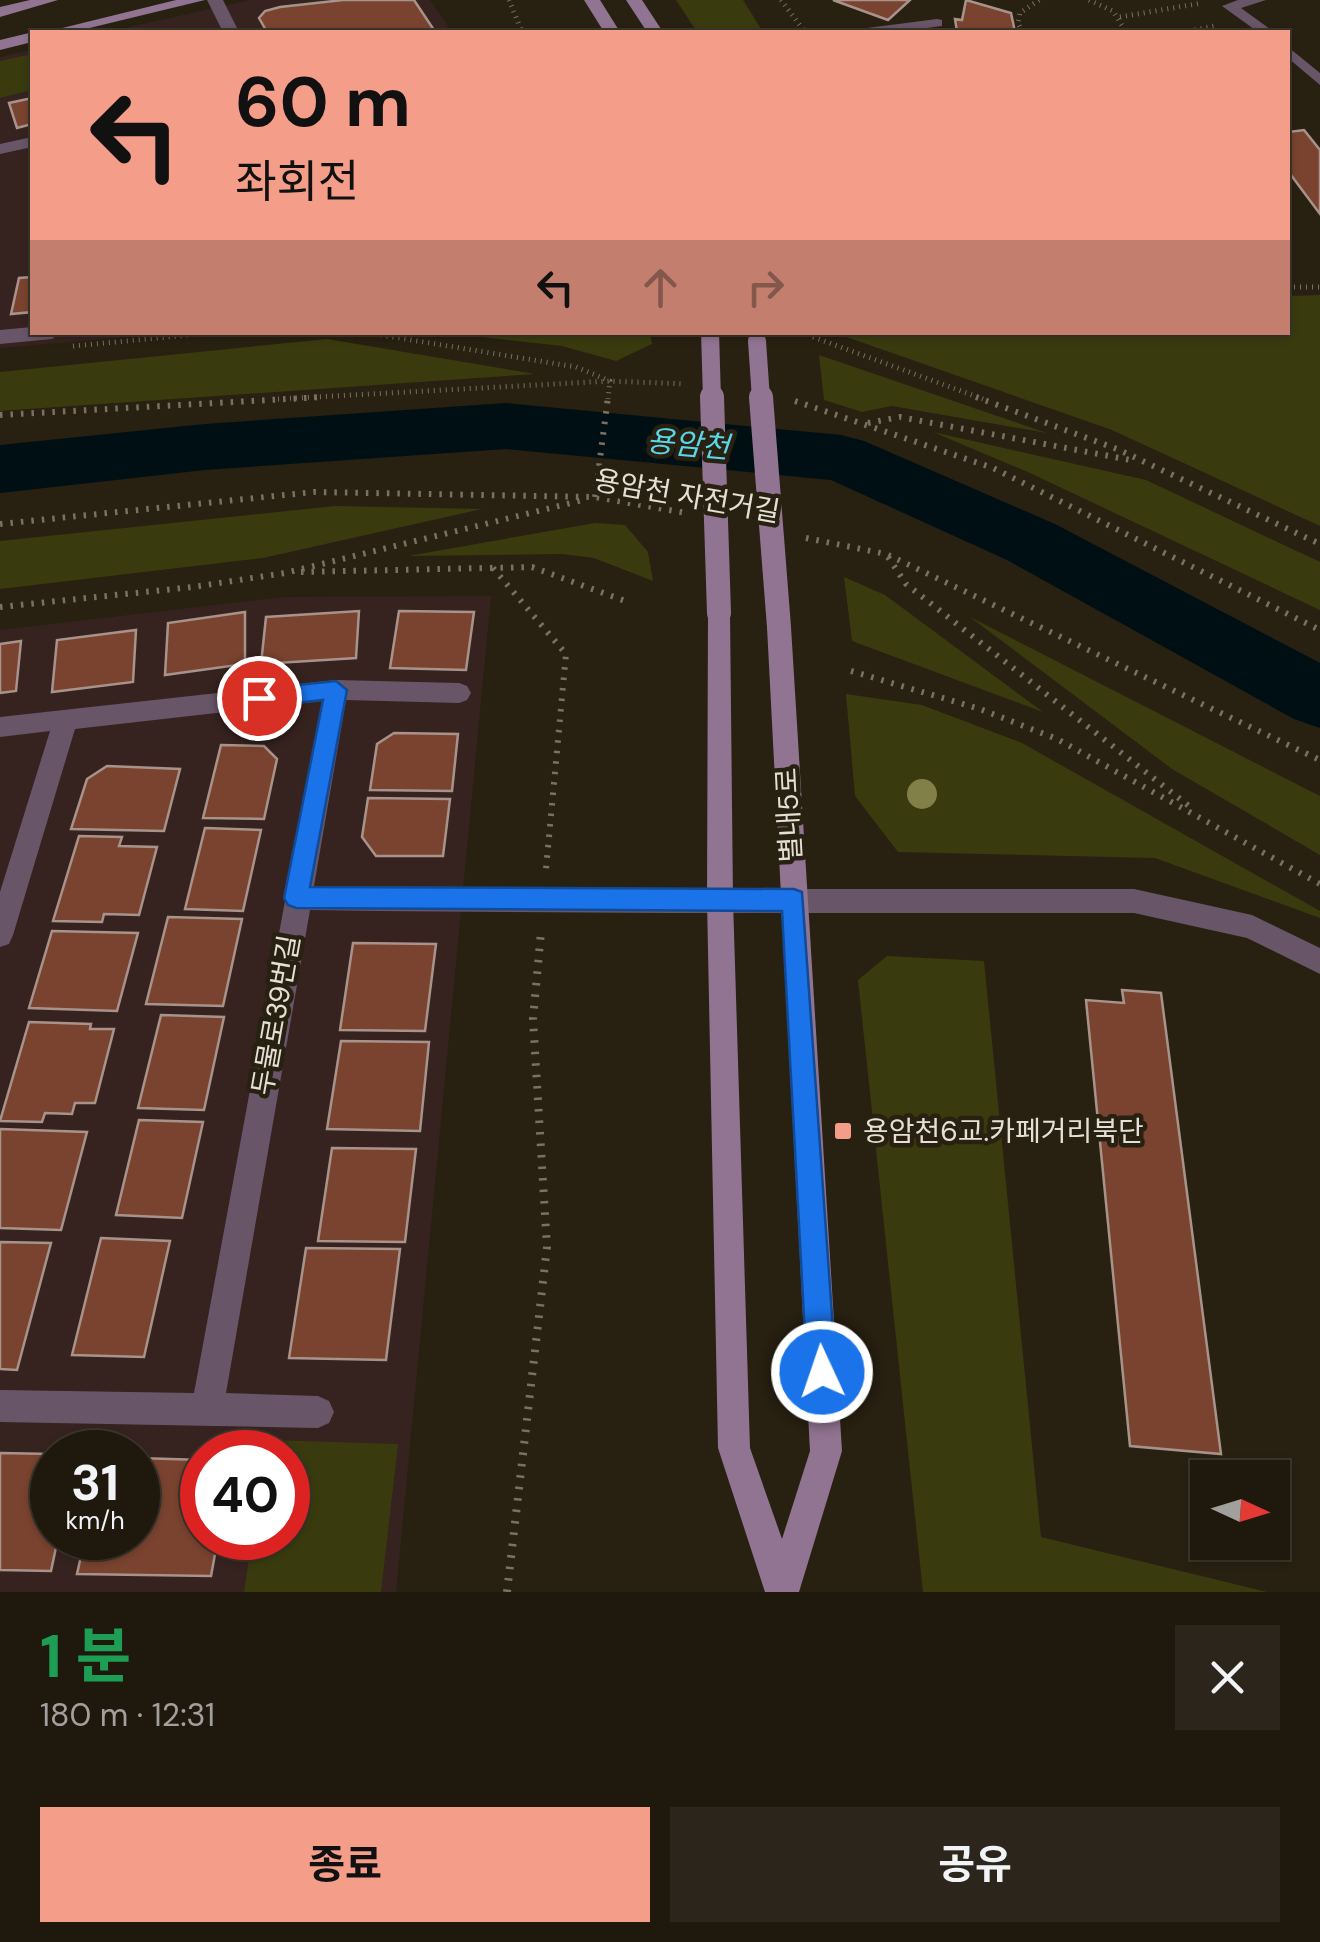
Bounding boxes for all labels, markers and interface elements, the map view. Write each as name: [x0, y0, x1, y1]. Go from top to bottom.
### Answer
text: 60 m: [235, 57, 411, 148]
icon: left: [70, 70, 200, 200]
text: 좌회전: [235, 152, 359, 211]
icon: left: [528, 260, 583, 315]
icon: ahead: [633, 260, 688, 315]
icon: right: [738, 260, 793, 315]
water label: 용암천: [645, 421, 734, 467]
street label: 용암천 자전거길: [591, 461, 783, 531]
pin: [217, 656, 302, 741]
icon: arrive: [232, 671, 287, 726]
street label: 별내5로: [768, 767, 810, 863]
street label: 두물로39번길: [244, 932, 308, 1098]
place label: 용암천6교.카페거리북단: [863, 1113, 1144, 1150]
marker: 용암천6교.카페거리북단: [832, 1120, 854, 1142]
position arrow: [770, 1320, 874, 1424]
speed limit sign: 40: [180, 1430, 310, 1560]
text: 31: [71, 1450, 119, 1516]
north arrow: [1190, 1460, 1290, 1560]
map controls: [1190, 1460, 1290, 1560]
text: km/h: [65, 1504, 125, 1537]
text: 1 분: [40, 1617, 131, 1696]
button: close: [1175, 1625, 1280, 1730]
text: 180 m · 12:31: [40, 1694, 215, 1736]
button: 종료: [40, 1807, 650, 1922]
button: 공유: [670, 1807, 1280, 1922]

